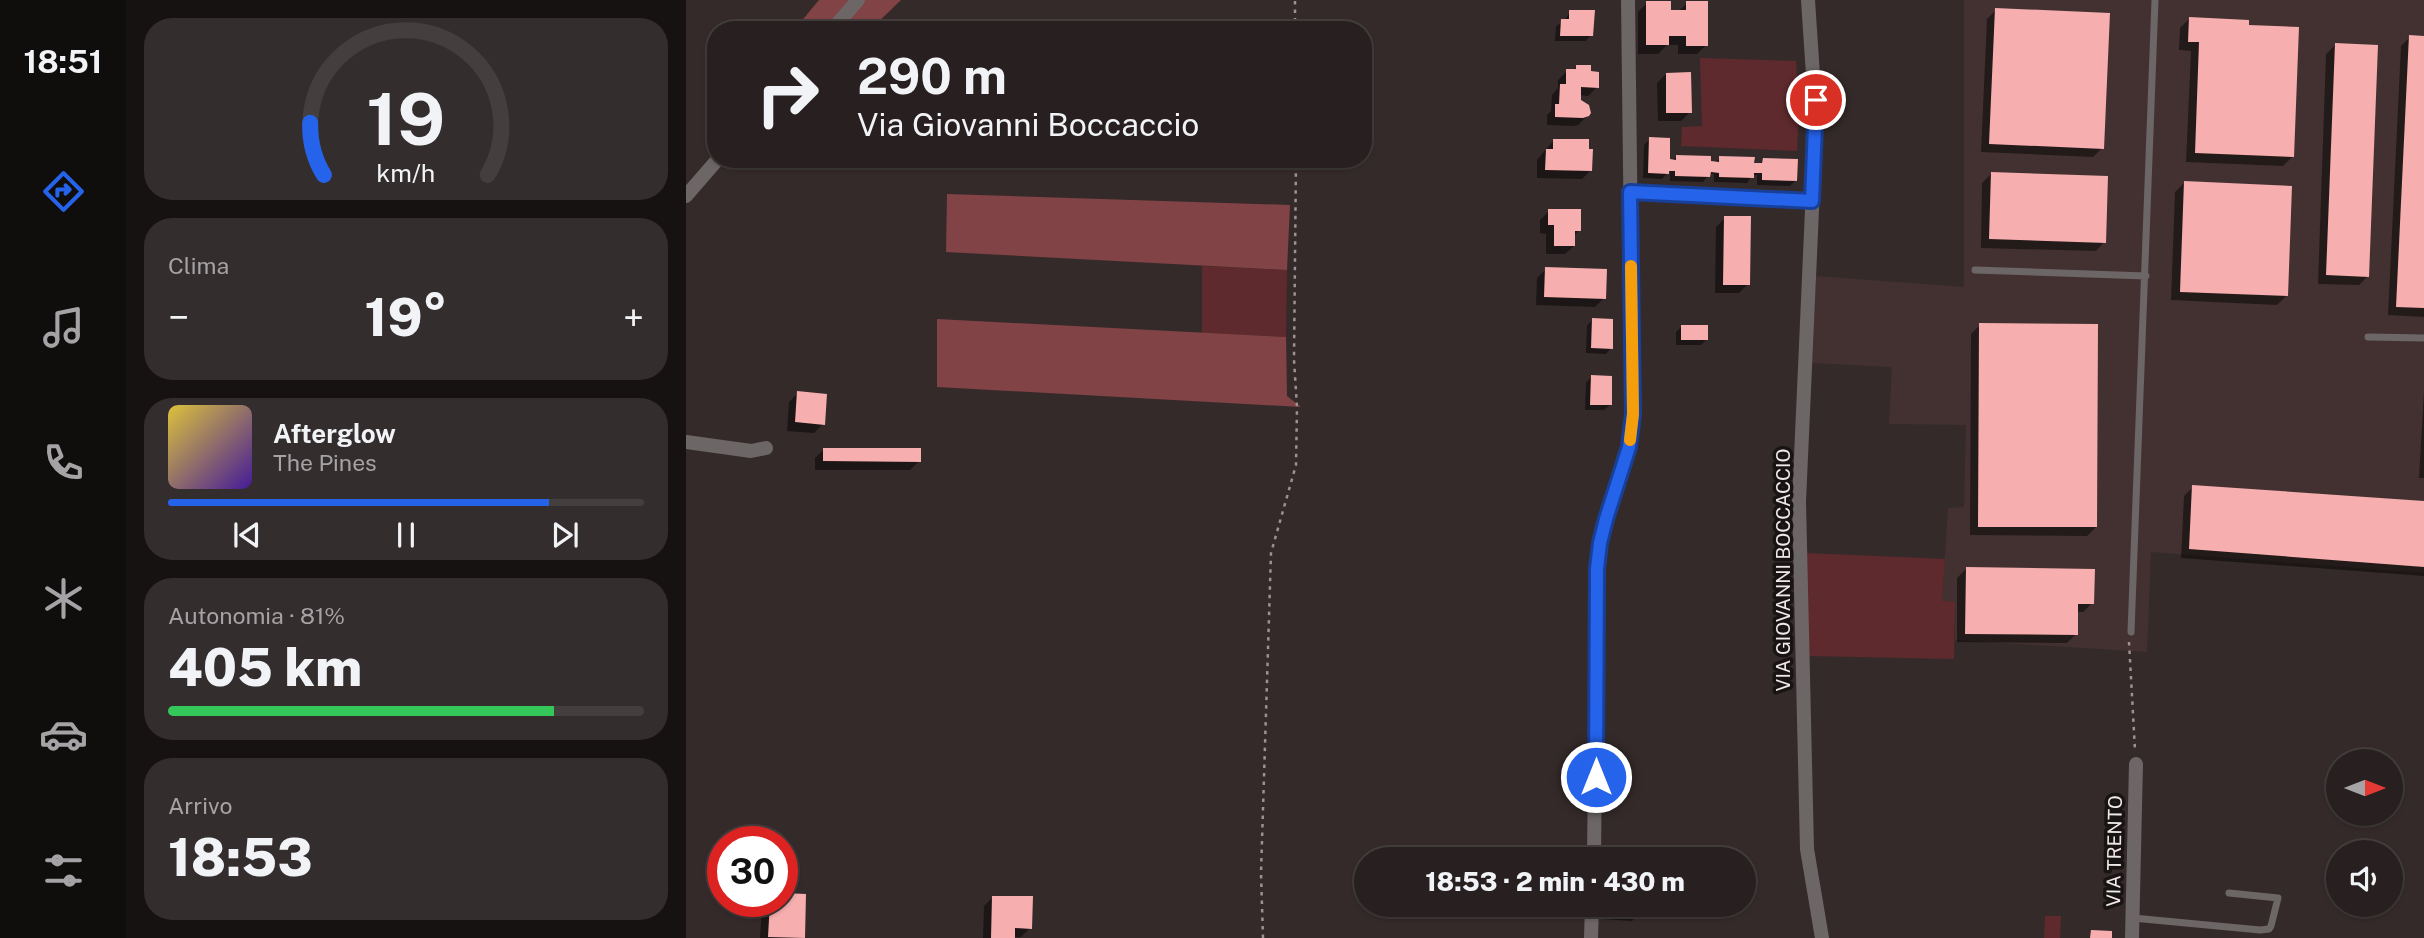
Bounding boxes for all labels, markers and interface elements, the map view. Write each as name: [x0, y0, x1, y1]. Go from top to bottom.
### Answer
text: 18:51: [23, 43, 103, 80]
text: 290 m: [857, 47, 1007, 105]
icon: right: [742, 49, 833, 140]
pin: [1786, 70, 1846, 130]
text: 19: [366, 76, 446, 161]
icon: arrive: [1797, 81, 1835, 119]
text: Via Giovanni Boccaccio: [857, 106, 1199, 143]
text: km/h: [377, 158, 435, 188]
icon: directions: [39, 167, 88, 216]
text: Clima: [168, 252, 229, 279]
text: 19°: [365, 287, 447, 348]
text: −: [168, 295, 189, 340]
text: +: [623, 295, 644, 340]
icon: music: [39, 303, 88, 352]
text: Afterglow: [273, 418, 396, 449]
icon: phone: [39, 438, 88, 487]
text: The Pines: [273, 449, 377, 476]
street label: VIA GIOVANNI BOCCACCIO: [1772, 449, 1794, 691]
icon: previous: [228, 516, 266, 554]
icon: pause: [387, 516, 425, 554]
icon: next: [546, 516, 584, 554]
icon: climate: [39, 574, 88, 623]
text: Autonomia · 81%: [168, 602, 345, 629]
text: 405 km: [168, 637, 362, 698]
icon: car: [39, 710, 88, 759]
position arrow: [1559, 740, 1633, 814]
north arrow: [2326, 749, 2403, 826]
map controls: [2326, 749, 2403, 917]
text: Arrivo: [168, 792, 232, 819]
street label: VIA TRENTO: [2102, 795, 2126, 907]
speed limit sign: 30: [707, 826, 798, 917]
text: 18:53: [168, 827, 313, 888]
button: sound: [2326, 840, 2403, 917]
icon: filters: [39, 846, 88, 895]
text: 18:53 · 2 min · 430 m: [1425, 866, 1685, 897]

